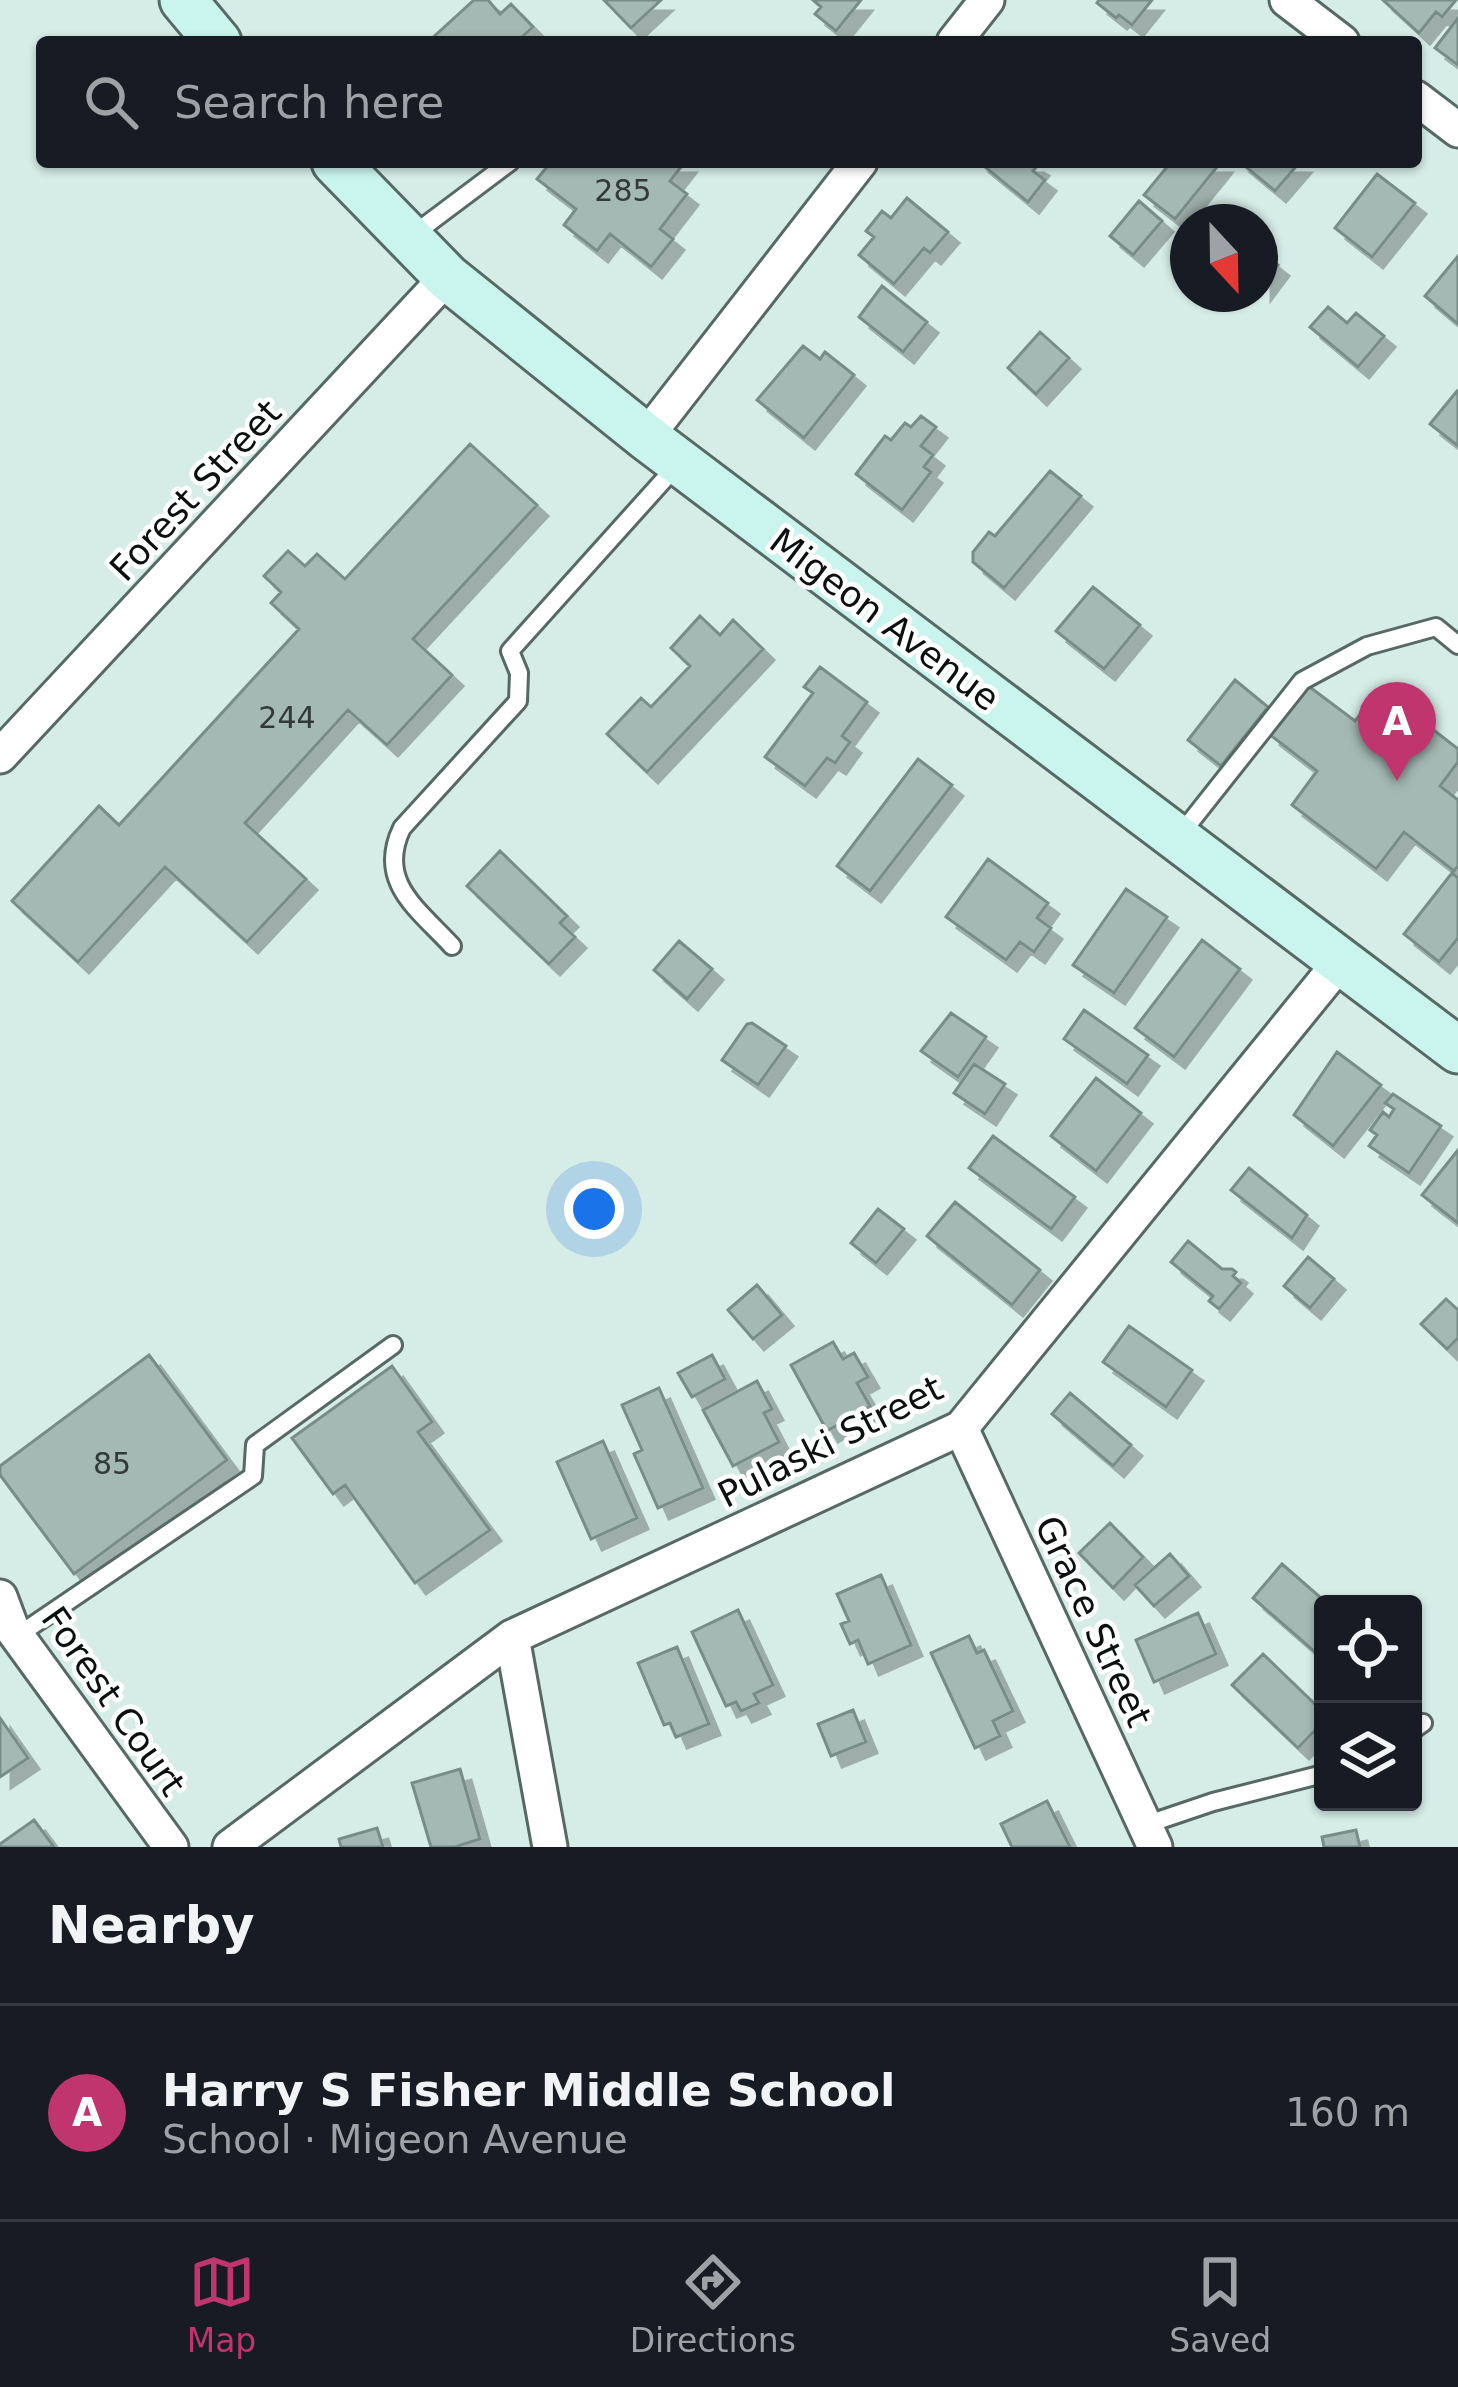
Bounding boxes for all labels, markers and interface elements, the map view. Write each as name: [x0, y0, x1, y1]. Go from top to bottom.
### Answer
search box: [36, 36, 1422, 168]
icon: search: [78, 69, 144, 135]
text: Search here: [174, 76, 444, 129]
house number: 285: [594, 173, 652, 208]
north arrow: [1170, 204, 1278, 312]
street label: Forest Street: [101, 392, 289, 589]
street label: Migeon Avenue: [762, 520, 1007, 719]
pin: A: [1358, 682, 1436, 781]
house number: 244: [258, 700, 316, 735]
your location: [564, 1179, 624, 1239]
street label: Pulaski Street: [711, 1367, 949, 1516]
house number: 85: [93, 1446, 131, 1481]
street label: Grace Street: [1027, 1509, 1160, 1733]
map controls: [1314, 1595, 1422, 1811]
button: locate: [1314, 1595, 1422, 1703]
street label: Forest Court: [33, 1599, 194, 1803]
button: layers: [1314, 1703, 1422, 1811]
text: Nearby: [48, 1896, 255, 1955]
text: Harry S Fisher Middle School: [162, 2064, 895, 2117]
text: A: [72, 2090, 102, 2135]
text: 160 m: [1285, 2090, 1410, 2135]
text: School · Migeon Avenue: [162, 2117, 628, 2162]
tab: Map: [187, 2249, 256, 2360]
tab: Directions: [630, 2249, 796, 2360]
tab: Saved: [1169, 2249, 1271, 2360]

